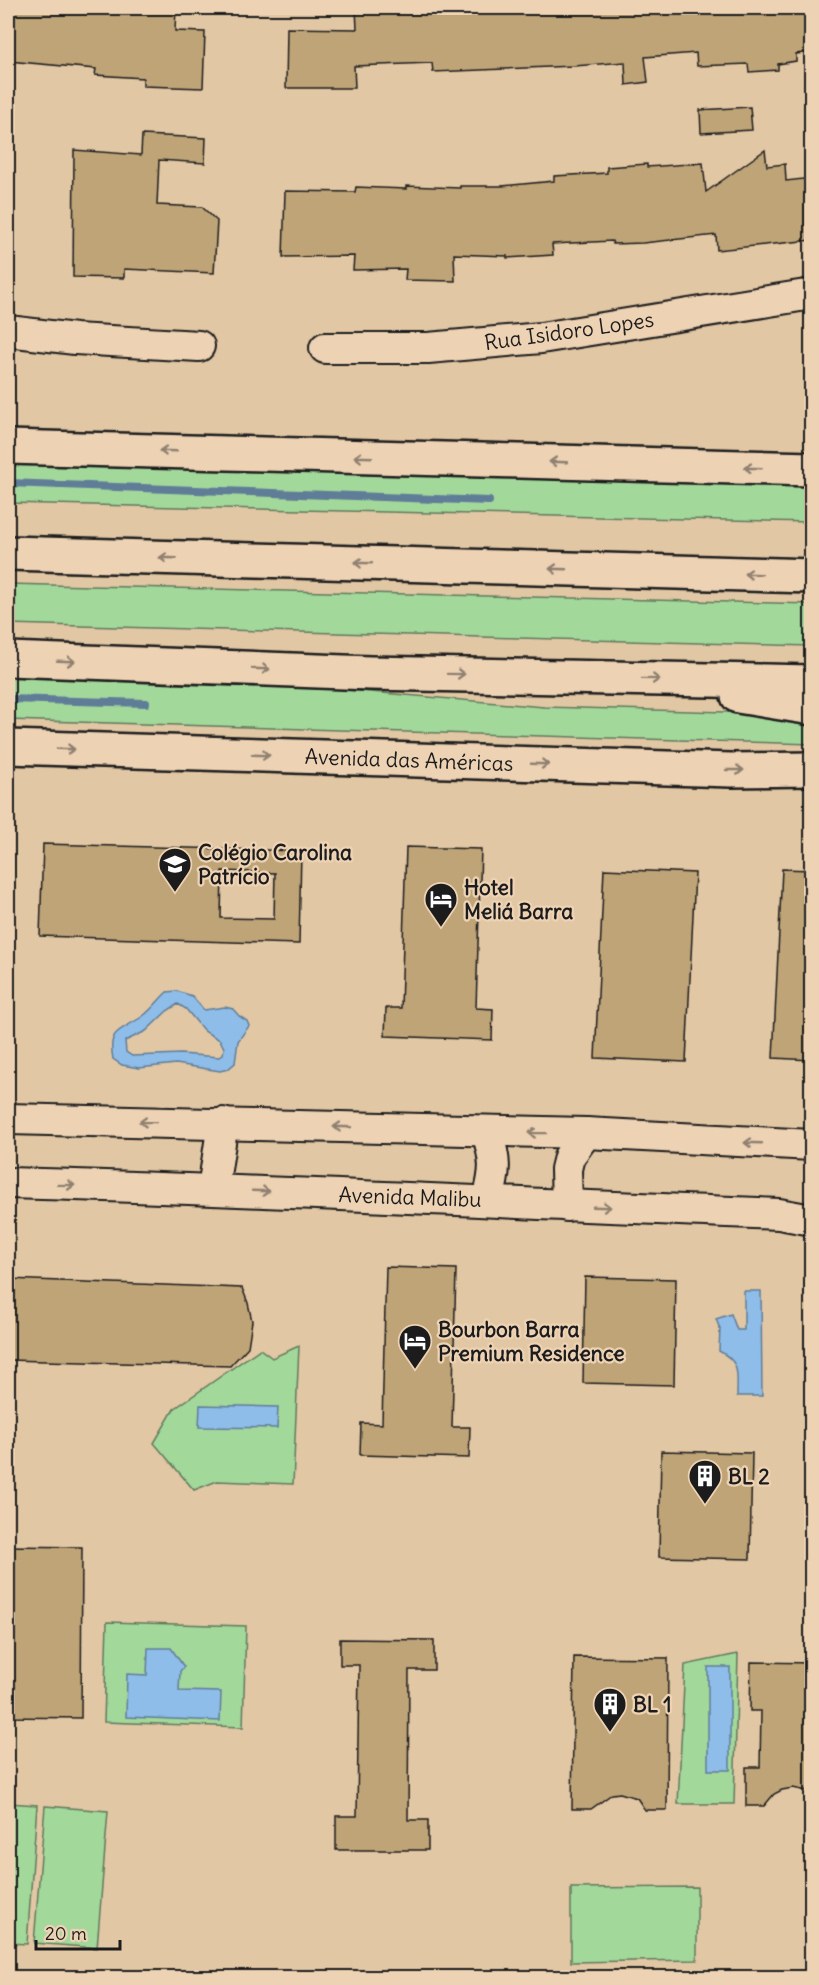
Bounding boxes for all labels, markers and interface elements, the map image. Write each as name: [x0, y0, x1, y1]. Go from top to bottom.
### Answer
street label: Rua Isidoro Lopes: [482, 306, 656, 356]
one-way arrow: [159, 446, 179, 457]
one-way arrow: [354, 451, 374, 463]
one-way arrow: [549, 457, 569, 468]
one-way arrow: [744, 462, 764, 473]
one-way arrow: [159, 552, 179, 564]
one-way arrow: [354, 558, 374, 569]
one-way arrow: [549, 563, 569, 575]
one-way arrow: [744, 569, 764, 580]
one-way arrow: [55, 656, 75, 667]
one-way arrow: [250, 663, 270, 674]
one-way arrow: [445, 669, 465, 680]
one-way arrow: [640, 673, 660, 684]
street label: Avenida das Américas: [304, 743, 514, 777]
one-way arrow: [55, 744, 75, 755]
one-way arrow: [250, 750, 270, 761]
one-way arrow: [529, 758, 549, 770]
one-way arrow: [724, 764, 744, 776]
place label: Colégio Carolina Patrício: [198, 839, 352, 890]
school or university icon: Colégio Carolina Patrício: [157, 846, 193, 893]
place label: Hotel Meliá Barra: [464, 874, 573, 925]
hotel icon: Hotel Meliá Barra: [423, 881, 459, 928]
one-way arrow: [138, 1116, 158, 1127]
one-way arrow: [333, 1121, 353, 1133]
one-way arrow: [528, 1127, 548, 1138]
one-way arrow: [744, 1137, 764, 1149]
one-way arrow: [55, 1179, 75, 1191]
street label: Avenida Malibu: [338, 1181, 482, 1213]
one-way arrow: [250, 1185, 270, 1196]
one-way arrow: [592, 1201, 612, 1212]
place label: Bourbon Barra Premium Residence: [438, 1316, 625, 1367]
hotel icon: Bourbon Barra Premium Residence: [397, 1323, 433, 1370]
building icon: BL 2: [687, 1458, 723, 1505]
place label: BL 2: [728, 1463, 770, 1490]
building icon: BL 1: [592, 1686, 628, 1733]
place label: BL 1: [633, 1691, 672, 1718]
scale bar: [36, 1913, 120, 1951]
text: 20 m: [45, 1922, 87, 1945]

